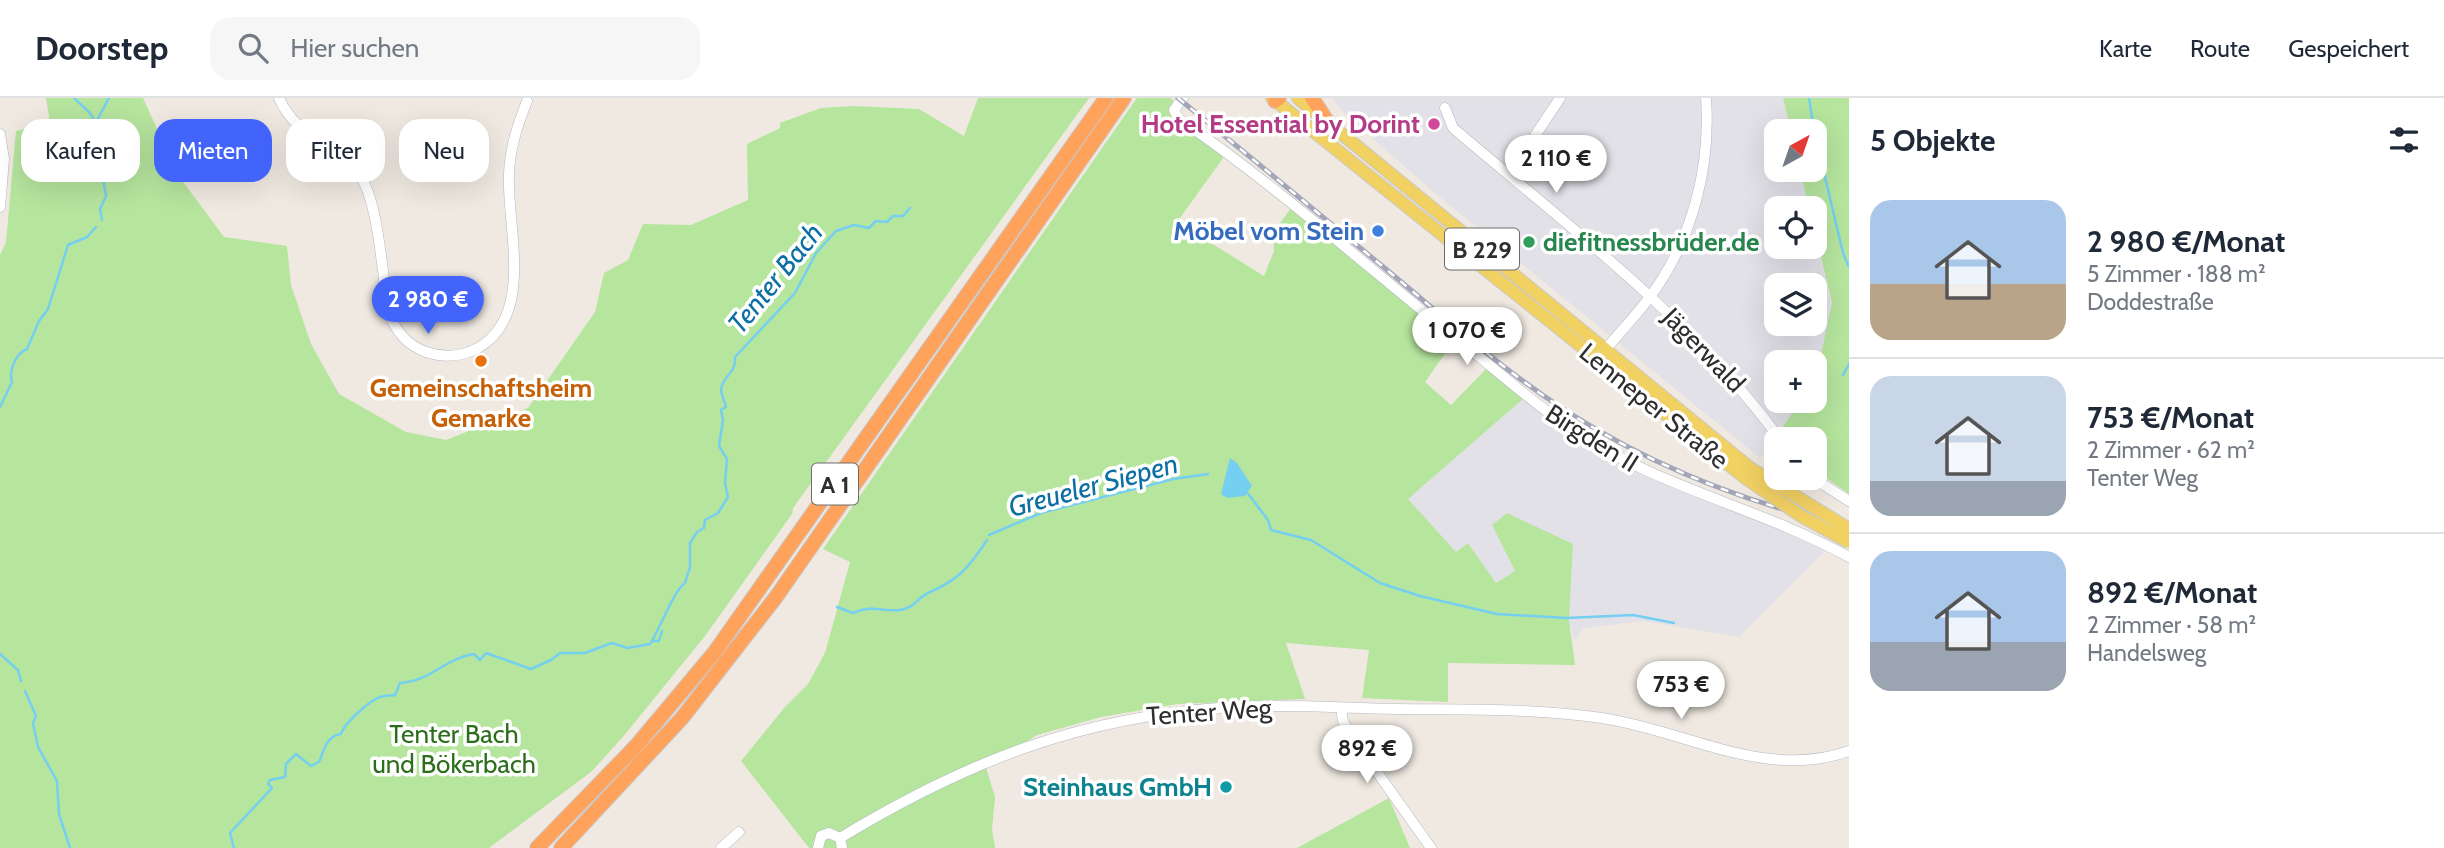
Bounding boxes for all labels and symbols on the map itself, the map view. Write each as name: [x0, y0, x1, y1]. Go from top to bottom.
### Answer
place label: Hotel Essential by Dorint: [1141, 108, 1420, 140]
marker: Hotel Essential by Dorint: [1426, 116, 1442, 132]
north arrow: [1764, 119, 1827, 182]
pin: 2 110 €: [1491, 136, 1621, 195]
place label: Möbel vom Stein: [1173, 215, 1364, 247]
water label: Tenter Bach: [720, 216, 830, 340]
marker: Möbel vom Stein: [1370, 223, 1386, 239]
place label: diefitnessbrüder.de: [1543, 226, 1759, 258]
road number: B 229: [1445, 229, 1519, 270]
marker: diefitnessbrüder.de: [1521, 234, 1537, 250]
pin: 2 980 €: [363, 276, 493, 336]
street label: Jägerwald: [1655, 300, 1752, 399]
pin: 1 070 €: [1402, 308, 1532, 367]
street label: Lenneper Straße: [1573, 336, 1735, 476]
marker: Gemeinschaftsheim Gemarke: [473, 353, 489, 369]
place label: Gemeinschaftsheim Gemarke: [370, 372, 592, 434]
street label: Birgden II: [1540, 397, 1644, 479]
water label: Greueler Siepen: [1004, 446, 1182, 524]
road number: A 1: [812, 464, 858, 505]
pin: 753 €: [1632, 662, 1730, 721]
street label: Tenter Weg: [1145, 692, 1274, 732]
park label: Tenter Bach und Bökerbach: [372, 718, 536, 780]
pin: 892 €: [1318, 726, 1416, 785]
place label: Steinhaus GmbH: [1023, 771, 1212, 803]
marker: Steinhaus GmbH: [1218, 779, 1234, 795]

